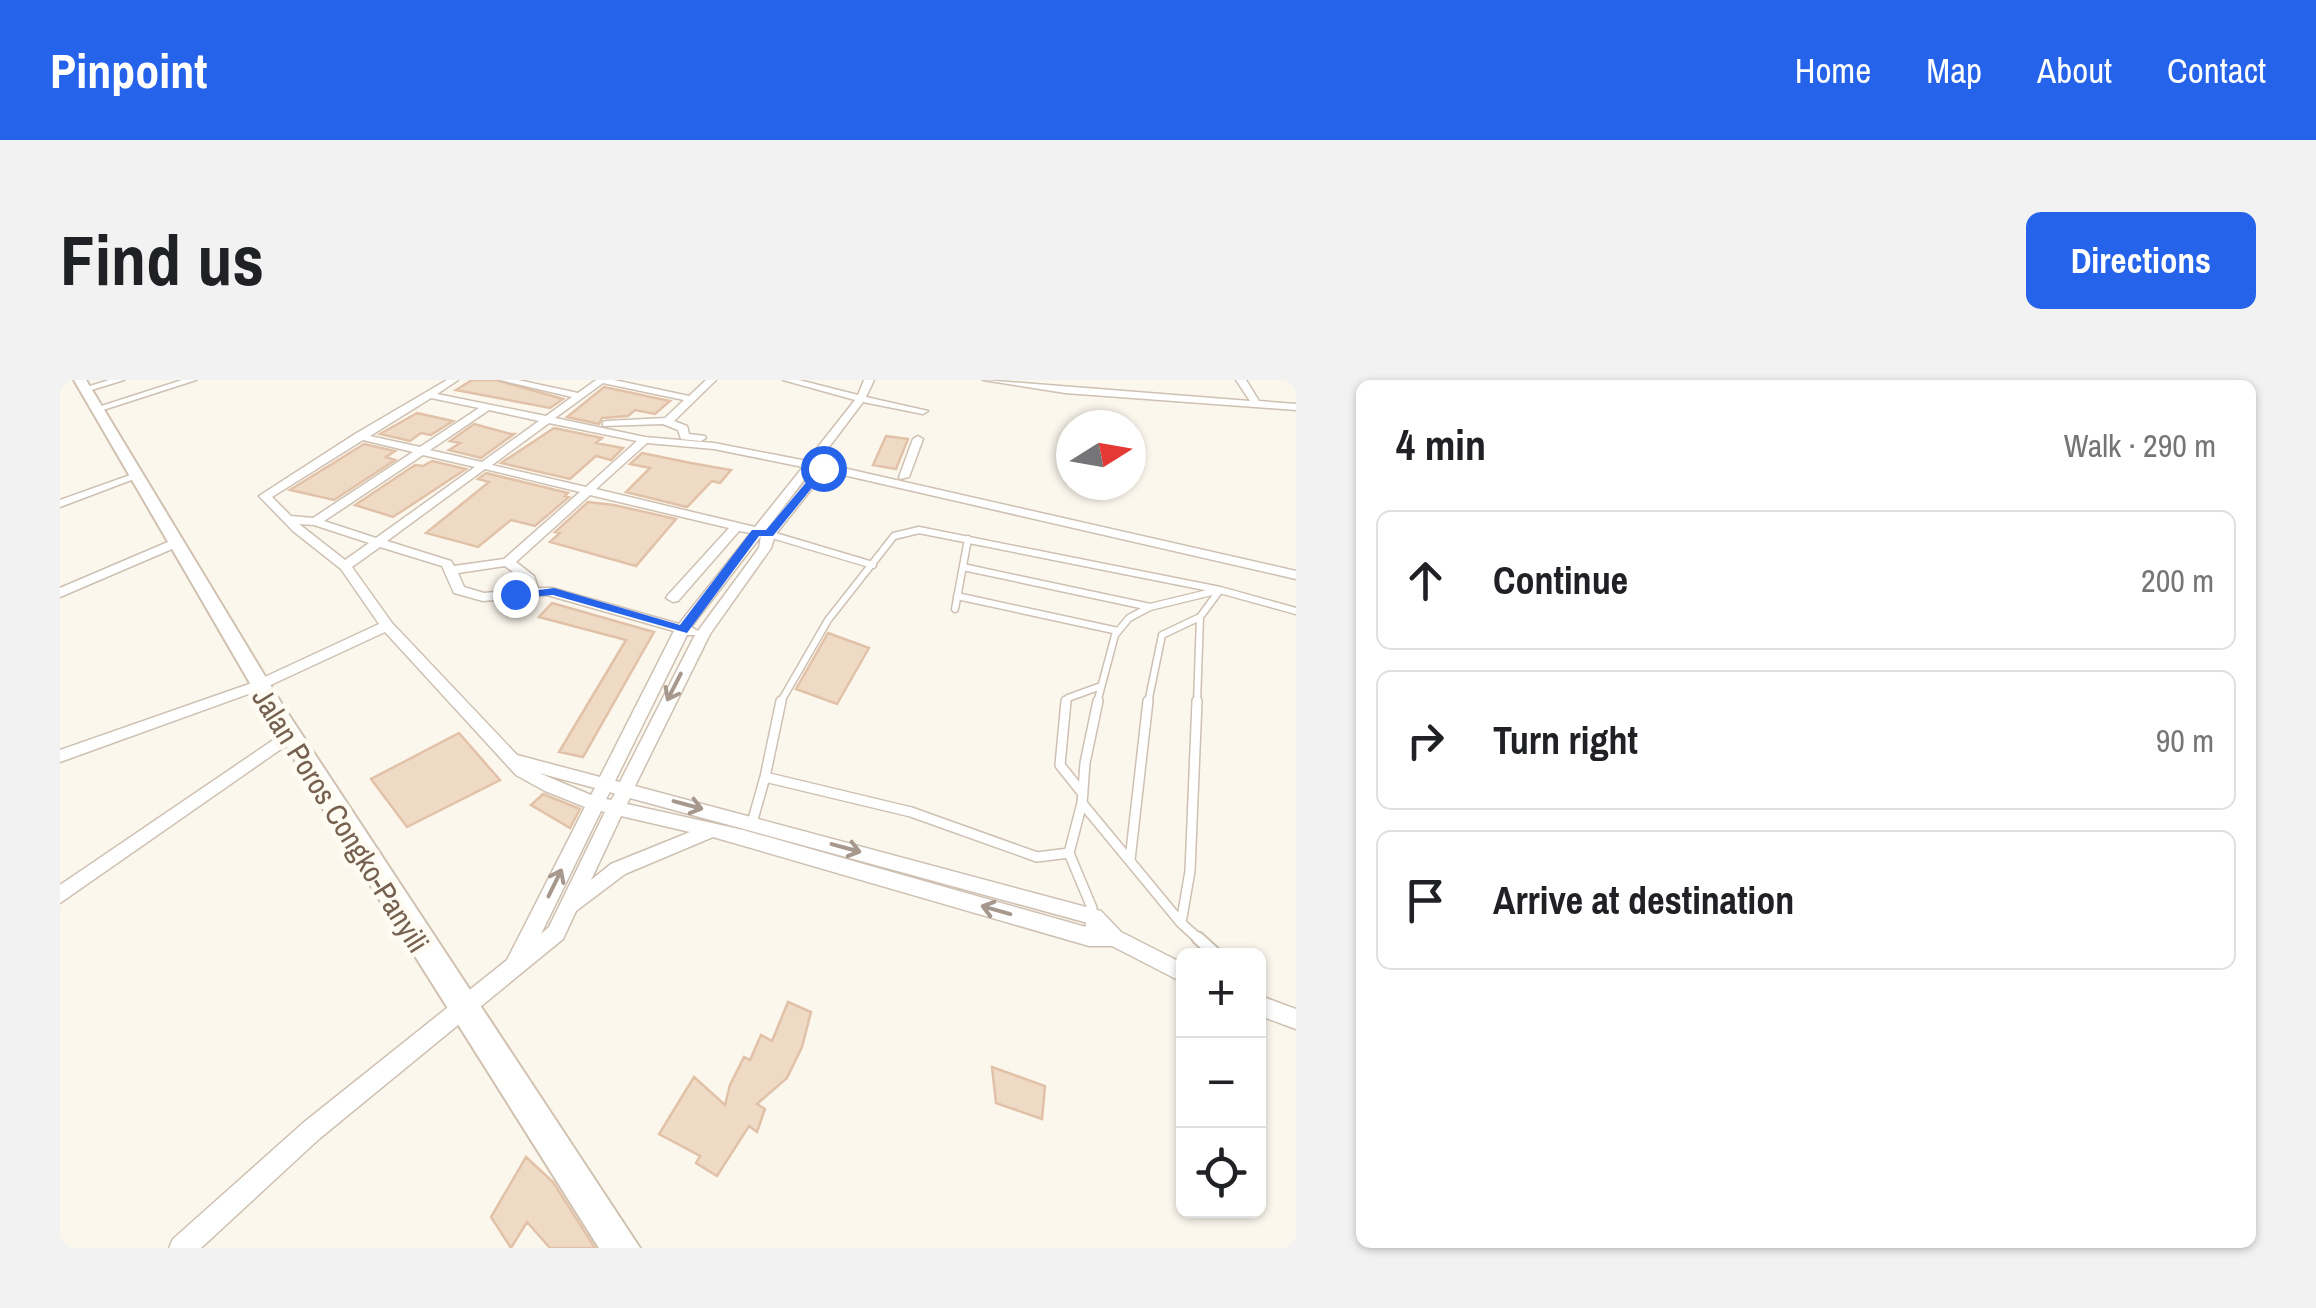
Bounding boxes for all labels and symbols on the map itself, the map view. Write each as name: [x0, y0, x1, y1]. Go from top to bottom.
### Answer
north arrow: [1056, 410, 1146, 500]
route start: [801, 446, 847, 492]
route end: [493, 572, 539, 618]
one-way arrow: [664, 671, 683, 701]
street label: Jalan Poros Congko-Panyili: [243, 680, 439, 960]
one-way arrow: [672, 796, 703, 815]
one-way arrow: [830, 840, 861, 859]
one-way arrow: [547, 869, 566, 899]
one-way arrow: [980, 900, 1012, 918]

